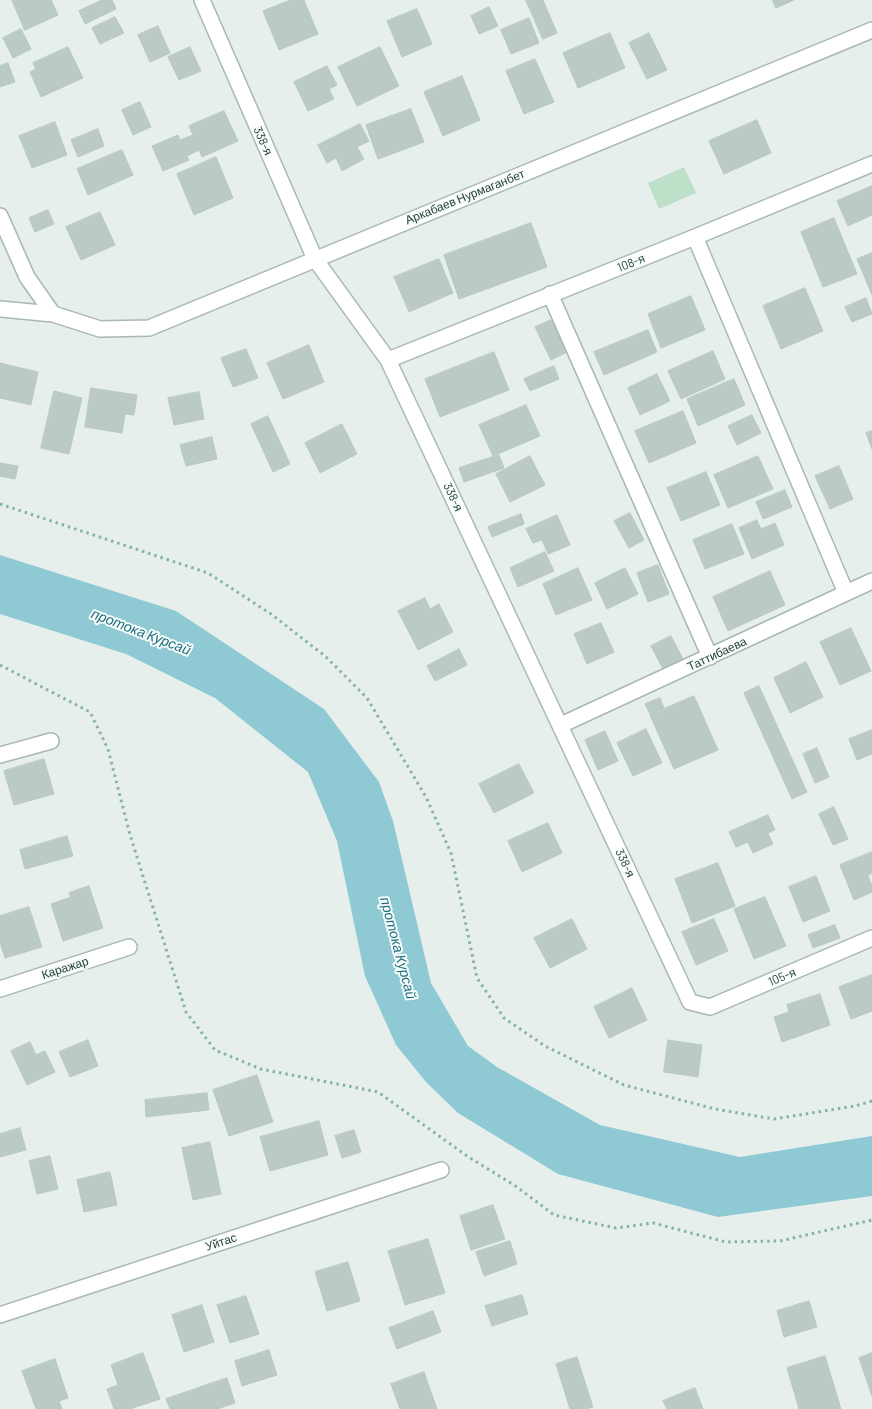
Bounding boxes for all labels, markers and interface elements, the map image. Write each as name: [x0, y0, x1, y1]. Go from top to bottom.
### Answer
street label: 338-я: [250, 124, 276, 158]
street label: Аркабаев Нурмаганбет: [403, 166, 527, 228]
street label: 108-я: [615, 251, 647, 275]
street label: 338-я: [440, 480, 466, 514]
water label: протока Курсай: [89, 605, 193, 659]
street label: Таттибаева: [685, 634, 749, 674]
street label: 338-я: [612, 846, 638, 880]
water label: протока Курсай: [376, 895, 420, 1001]
street label: Каражар: [40, 954, 90, 982]
street label: 105-я: [766, 965, 798, 989]
street label: Уйтас: [204, 1230, 238, 1254]

